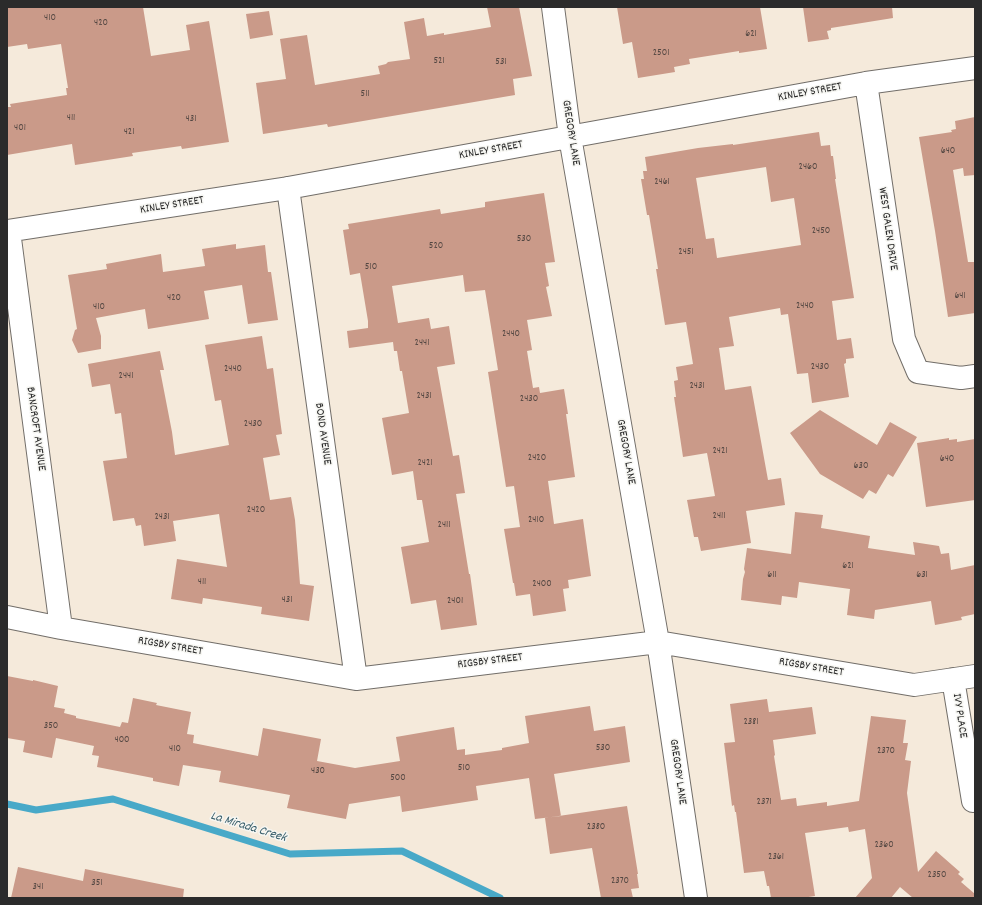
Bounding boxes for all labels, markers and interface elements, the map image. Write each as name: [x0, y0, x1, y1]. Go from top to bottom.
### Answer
house number: 410: [44, 13, 56, 25]
house number: 420: [94, 18, 108, 30]
house number: 621: [745, 29, 757, 41]
house number: 2501: [653, 48, 669, 60]
house number: 521: [433, 56, 445, 68]
house number: 531: [495, 57, 507, 69]
street label: KINLEY STREET: [777, 80, 843, 106]
house number: 511: [360, 89, 370, 101]
street label: GREGORY LANE: [558, 99, 582, 167]
house number: 411: [67, 113, 75, 125]
house number: 431: [186, 114, 196, 126]
house number: 401: [14, 123, 26, 135]
house number: 421: [124, 127, 134, 139]
street label: KINLEY STREET: [458, 138, 524, 164]
house number: 640: [941, 146, 955, 158]
house number: 2460: [799, 162, 817, 174]
house number: 2461: [654, 177, 670, 189]
street label: WEST GALEN DRIVE: [874, 187, 900, 271]
street label: KINLEY STREET: [139, 194, 205, 218]
house number: 2450: [812, 226, 830, 238]
house number: 530: [517, 234, 531, 246]
house number: 520: [429, 241, 443, 253]
house number: 2451: [678, 247, 694, 259]
house number: 510: [365, 262, 377, 274]
house number: 641: [954, 291, 966, 303]
house number: 420: [167, 293, 181, 305]
house number: 2440: [796, 301, 814, 313]
house number: 410: [93, 302, 105, 314]
house number: 2440: [502, 329, 520, 341]
house number: 2441: [415, 338, 429, 350]
house number: 2430: [811, 362, 829, 374]
house number: 2440: [224, 364, 242, 376]
house number: 2441: [119, 371, 133, 383]
house number: 2431: [689, 381, 705, 393]
street label: BANCROFT AVENUE: [22, 386, 48, 472]
house number: 2431: [416, 391, 432, 403]
house number: 2430: [520, 394, 538, 406]
street label: BOND AVENUE: [311, 402, 333, 466]
street label: GREGORY LANE: [612, 418, 638, 486]
house number: 2430: [244, 419, 262, 431]
house number: 2421: [712, 446, 728, 458]
house number: 2420: [528, 453, 546, 465]
house number: 640: [940, 454, 954, 466]
house number: 2421: [417, 458, 433, 470]
house number: 630: [854, 461, 868, 473]
house number: 2420: [247, 505, 265, 517]
house number: 2411: [713, 511, 725, 523]
house number: 2431: [154, 512, 170, 524]
house number: 2410: [528, 515, 544, 527]
house number: 2411: [438, 520, 450, 532]
house number: 621: [842, 561, 854, 573]
house number: 611: [767, 570, 777, 582]
house number: 631: [916, 570, 928, 582]
house number: 411: [198, 577, 206, 589]
house number: 2400: [532, 579, 552, 591]
house number: 431: [282, 595, 292, 607]
house number: 2401: [447, 596, 463, 608]
street label: RIGSBY STREET: [137, 634, 203, 660]
street label: RIGSBY STREET: [457, 651, 523, 673]
street label: RIGSBY STREET: [778, 655, 844, 681]
street label: IVY PLACE: [948, 693, 970, 739]
house number: 2381: [743, 717, 759, 729]
house number: 350: [44, 721, 58, 733]
house number: 400: [114, 735, 130, 747]
street label: GREGORY LANE: [665, 738, 689, 806]
house number: 530: [596, 743, 610, 755]
house number: 410: [169, 744, 181, 756]
house number: 2370: [877, 746, 895, 758]
house number: 510: [458, 763, 470, 775]
house number: 430: [311, 766, 325, 778]
house number: 500: [390, 773, 406, 785]
house number: 2371: [757, 797, 771, 809]
water label: La Mirada Creek: [208, 809, 288, 847]
house number: 2380: [587, 822, 605, 834]
house number: 2360: [874, 840, 894, 852]
house number: 2361: [768, 852, 784, 864]
house number: 2350: [928, 870, 946, 882]
house number: 2370: [611, 876, 629, 888]
house number: 351: [91, 878, 103, 890]
house number: 341: [33, 882, 43, 894]

